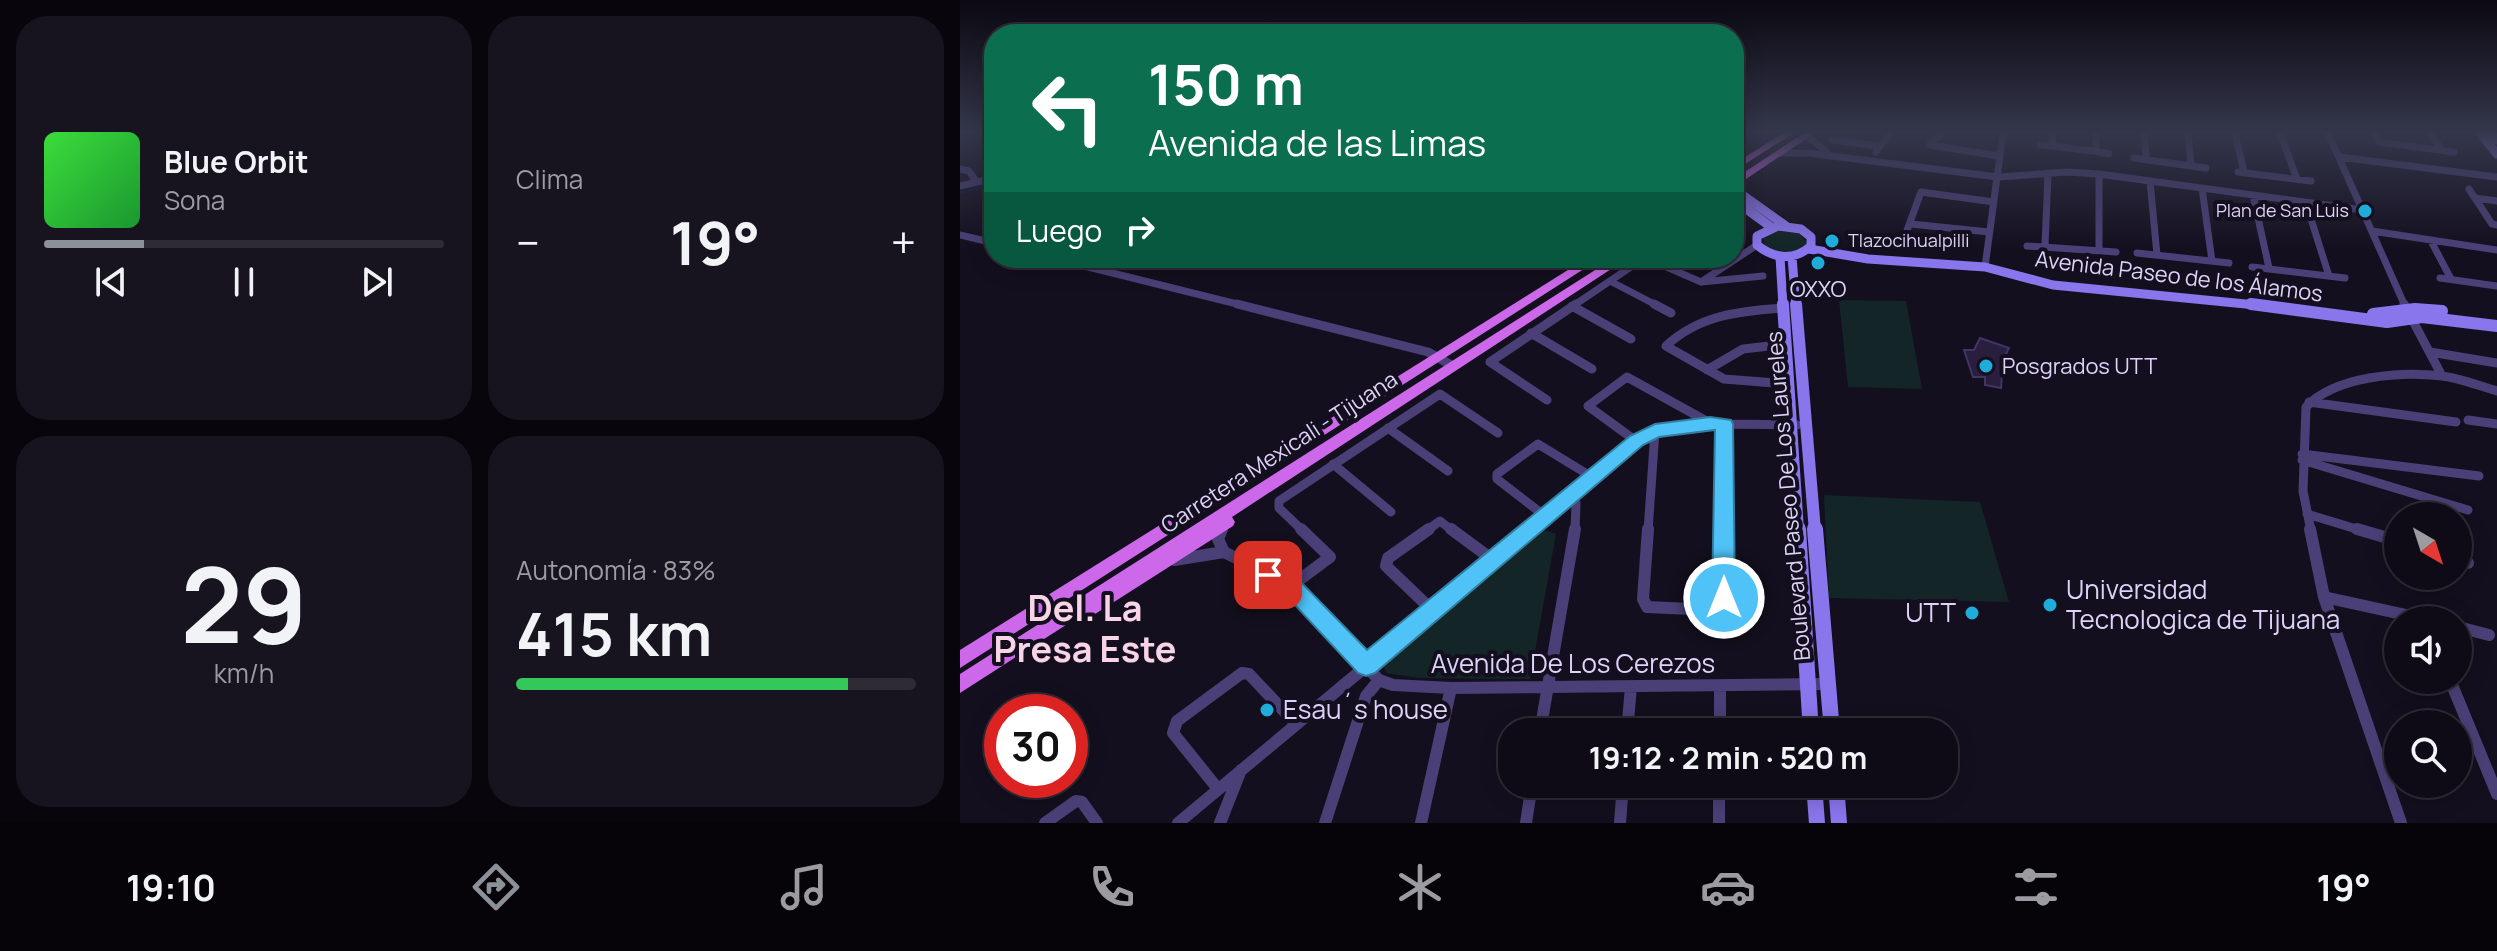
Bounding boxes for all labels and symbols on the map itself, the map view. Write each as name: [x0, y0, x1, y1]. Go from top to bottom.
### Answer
place label: Plan de San Luis: [2216, 198, 2349, 222]
marker: Plan de San Luis: [2356, 202, 2374, 220]
place label: Tlazocihualpilli: [1848, 228, 1969, 252]
marker: Tlazocihualpilli: [1823, 232, 1841, 250]
street label: Avenida Paseo de los Álamos: [2033, 243, 2325, 309]
marker: OXXO: [1809, 254, 1827, 272]
place label: OXXO: [1790, 274, 1846, 304]
street label: Boulevard Paseo De Los Laureles: [1759, 330, 1817, 662]
place label: Posgrados UTT: [2002, 351, 2157, 381]
marker: Posgrados UTT: [1977, 357, 1995, 375]
street label: Carretera Mexicali - Tijuana: [1155, 364, 1403, 540]
north arrow: [2384, 502, 2472, 590]
pin: [1234, 541, 1302, 609]
position arrow: [1682, 556, 1766, 640]
place label: Universidad Tecnologica de Tijuana: [2066, 571, 2340, 637]
district label: Del. La Presa Este: [994, 583, 1176, 673]
place label: UTT: [1905, 594, 1956, 630]
marker: Universidad Tecnologica de Tijuana: [2041, 596, 2059, 614]
marker: UTT: [1963, 604, 1981, 622]
street label: Avenida De Los Cerezos: [1431, 645, 1715, 681]
place label: Esau´s house: [1283, 691, 1448, 727]
speed limit sign: 30: [984, 694, 1088, 798]
marker: Esau´s house: [1258, 701, 1276, 719]

